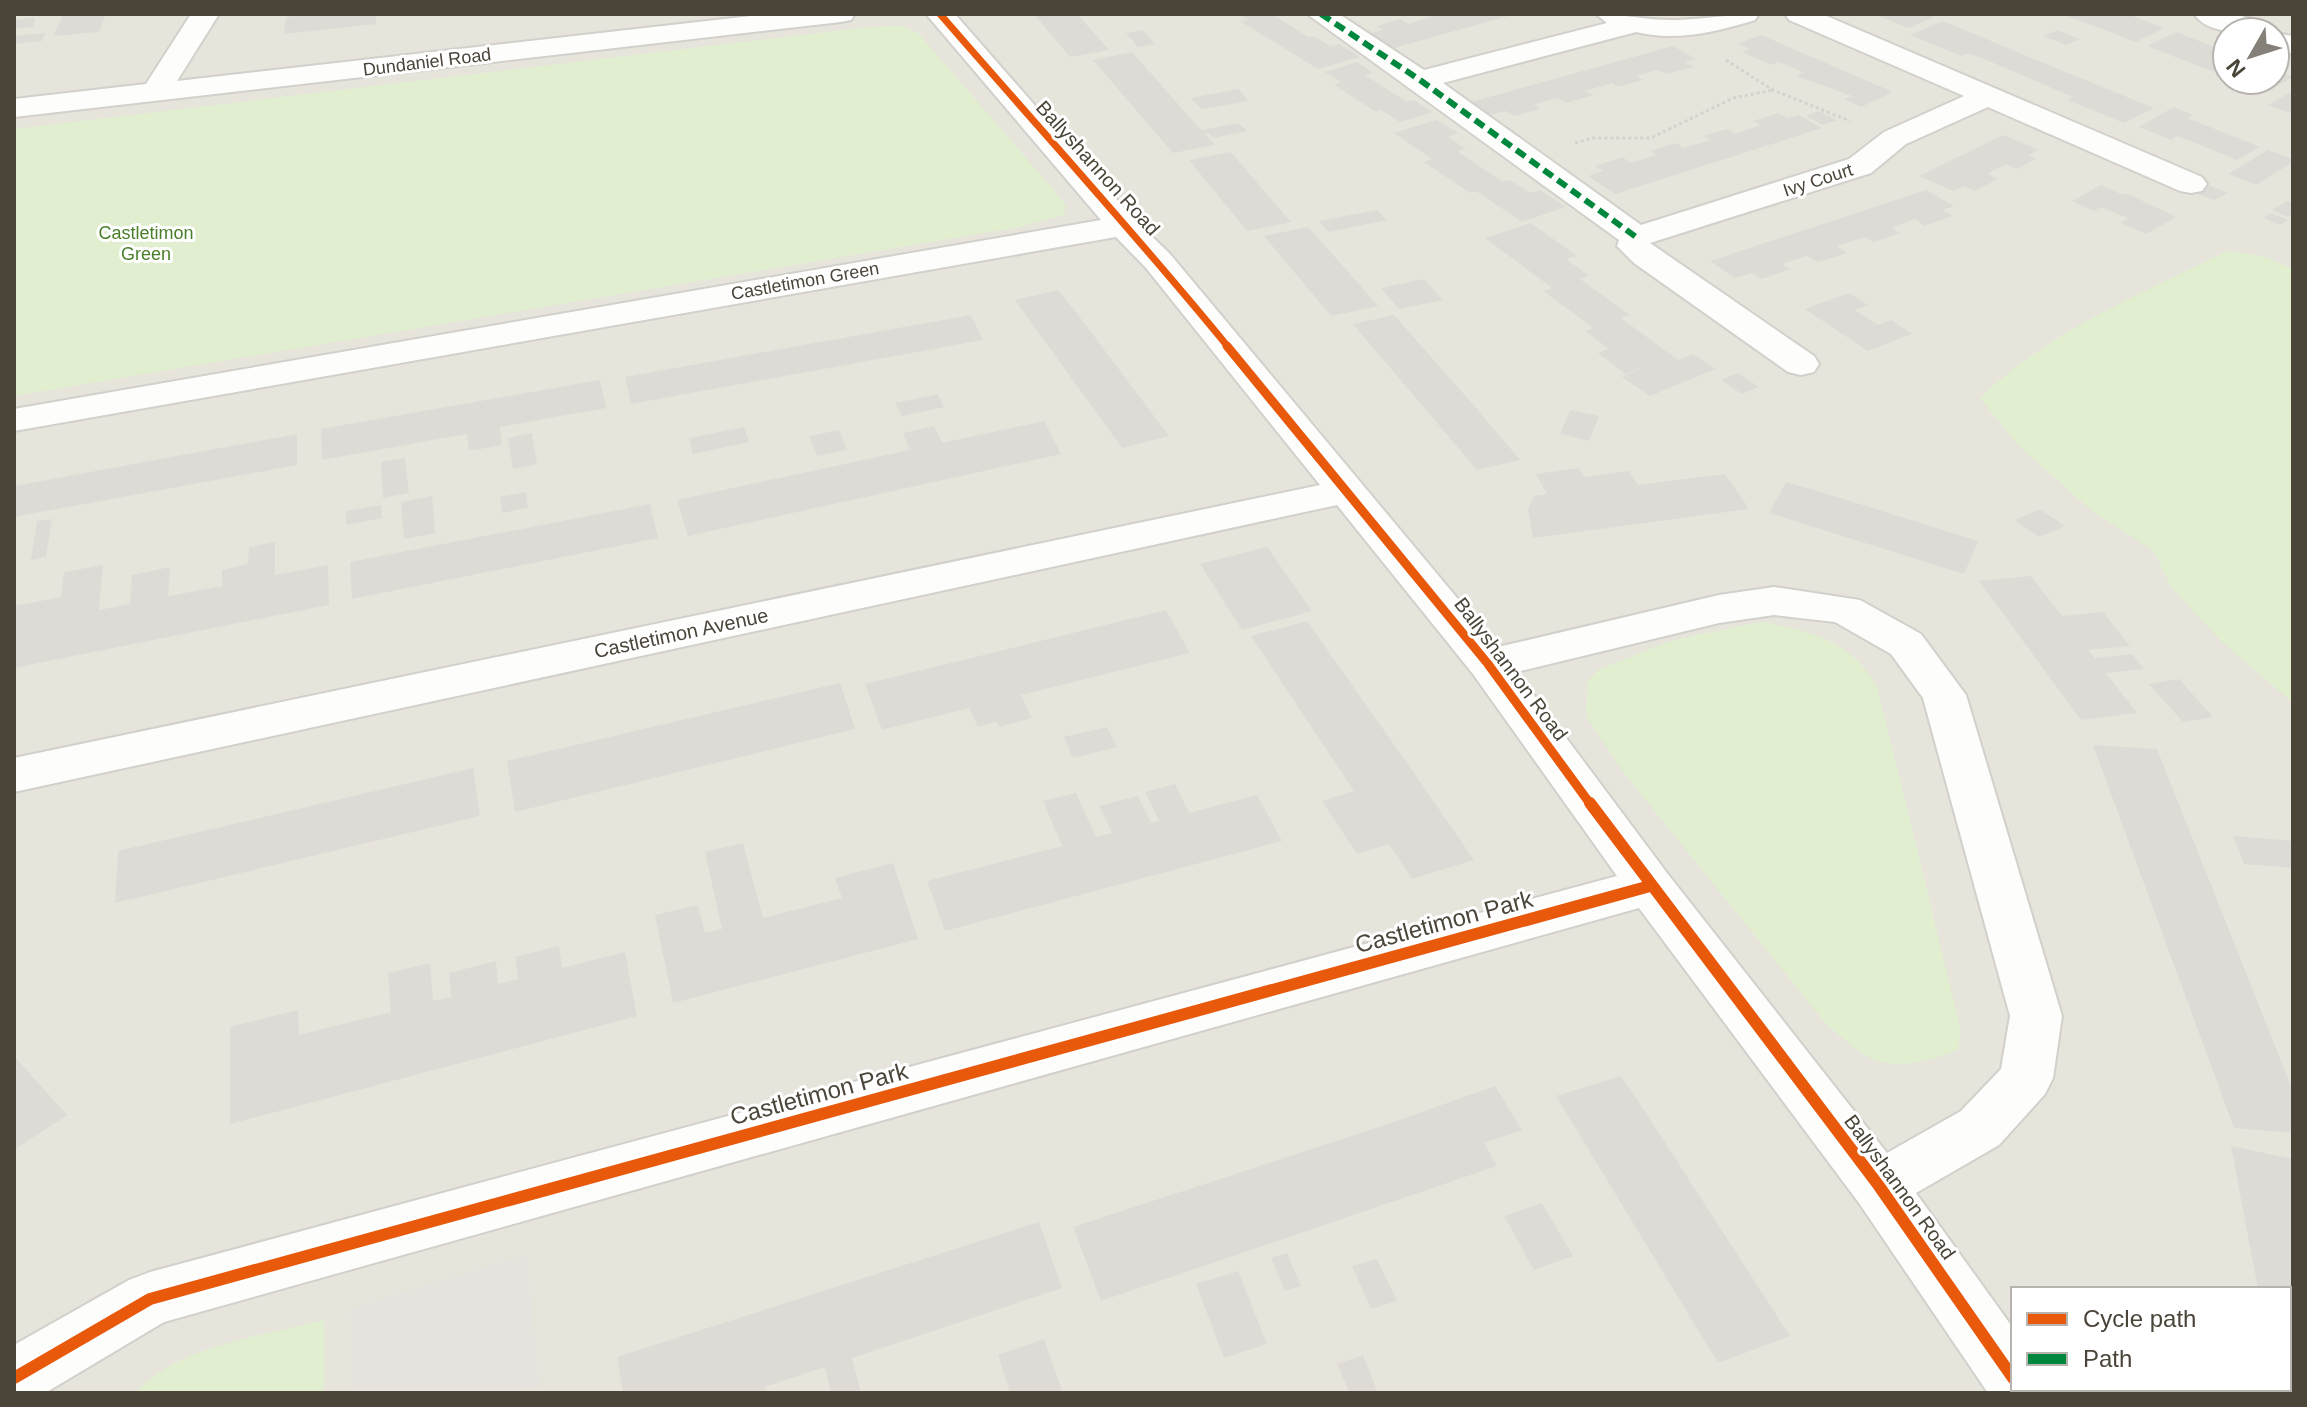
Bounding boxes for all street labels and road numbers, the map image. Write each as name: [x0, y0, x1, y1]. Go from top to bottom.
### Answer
street label: Dundaniel Road: [362, 44, 492, 80]
street label: Ballyshannon Road: [1032, 96, 1164, 240]
street label: Ivy Court: [1781, 159, 1855, 201]
street label: Castletimon Green: [729, 258, 881, 304]
street label: Ballyshannon Road: [1450, 593, 1572, 745]
street label: Castletimon Avenue: [592, 604, 770, 662]
street label: Castletimon Park: [1352, 885, 1537, 958]
street label: Castletimon Park: [727, 1057, 912, 1130]
street label: Ballyshannon Road: [1840, 1110, 1960, 1264]

